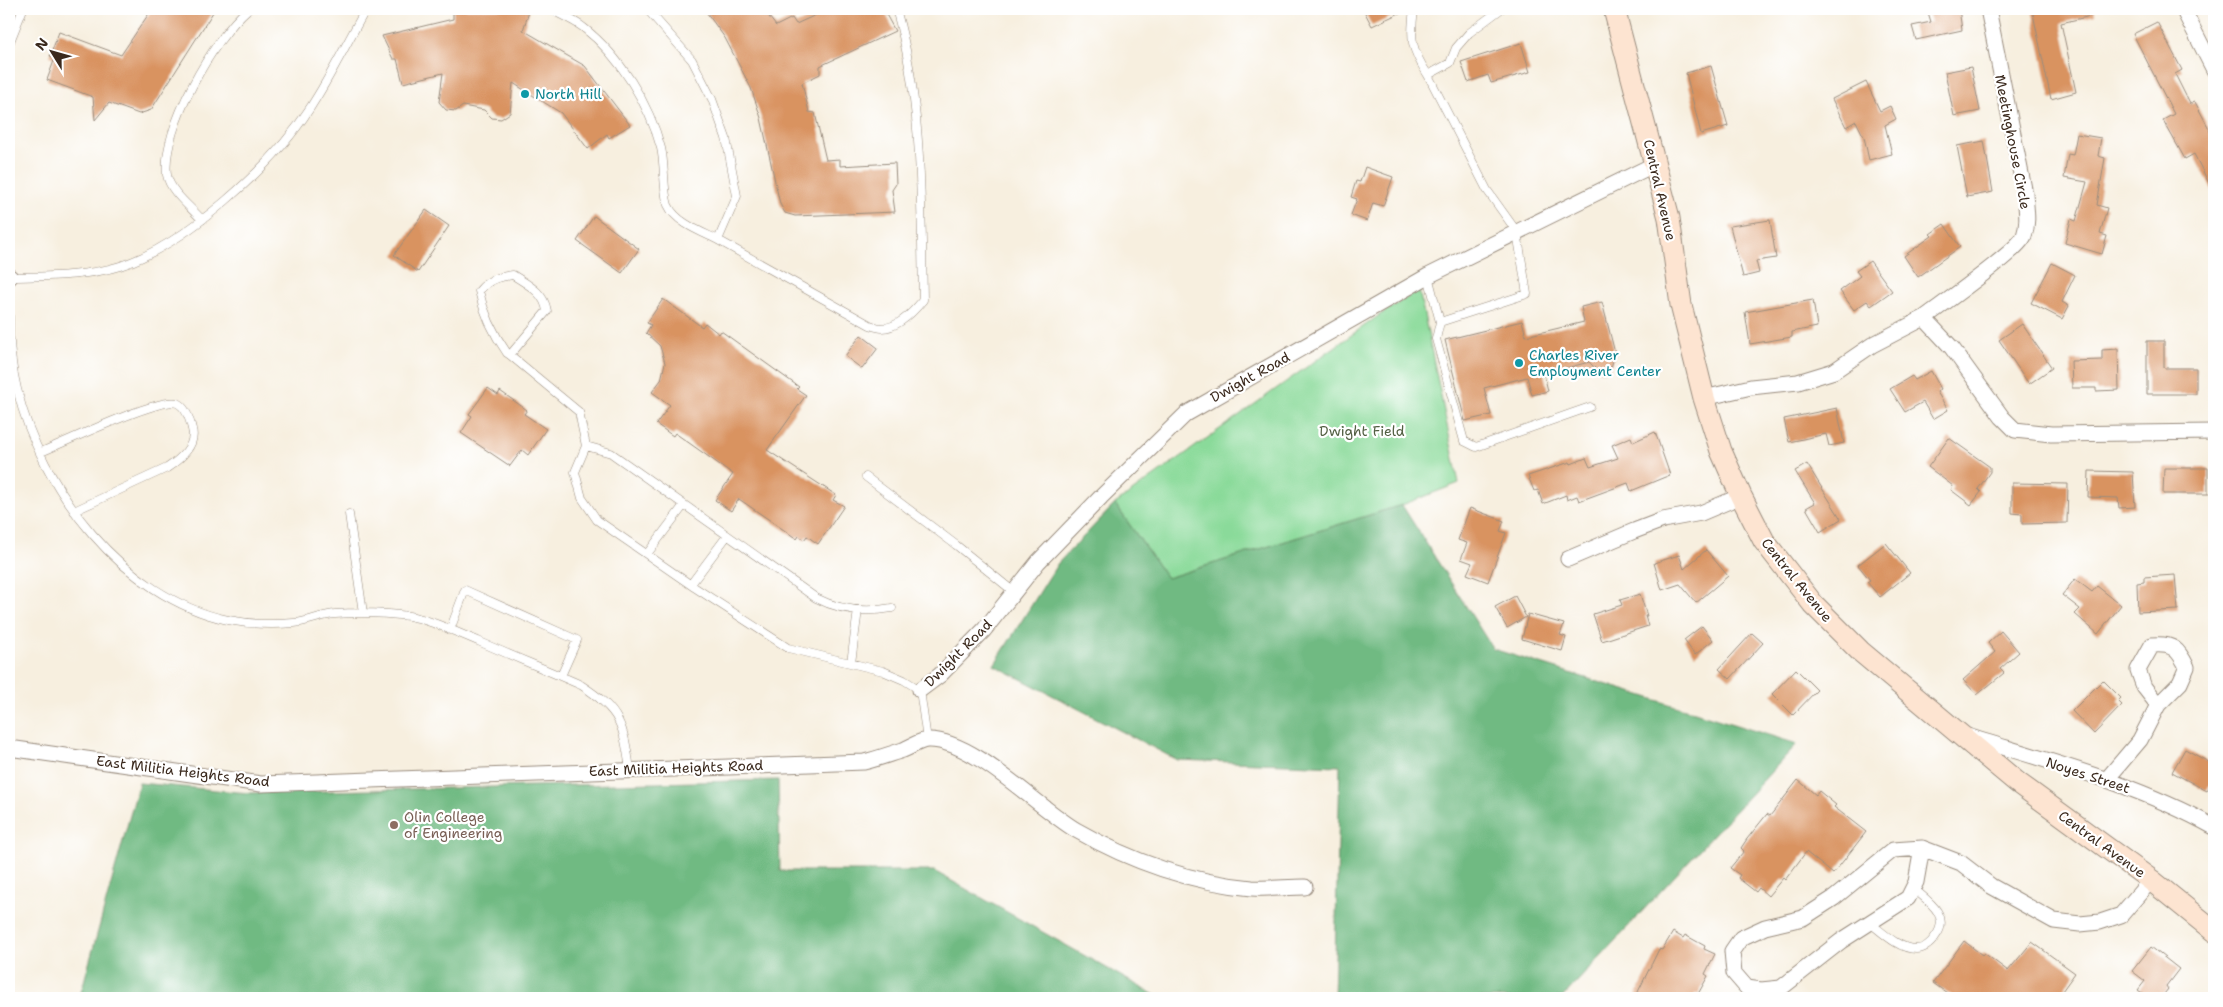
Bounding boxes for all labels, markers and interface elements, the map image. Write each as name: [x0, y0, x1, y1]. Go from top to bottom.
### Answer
north arrow: [28, 28, 78, 78]
text: N: [31, 34, 52, 54]
street label: Meetinghouse Circle: [1991, 73, 2035, 211]
place label: North Hill: [535, 85, 603, 103]
marker: North Hill: [519, 88, 531, 100]
street label: Central Avenue: [1640, 138, 1680, 242]
place label: Charles River Employment Center: [1529, 346, 1662, 380]
street label: Dwight Road: [1207, 348, 1293, 406]
marker: Charles River Employment Center: [1513, 357, 1525, 369]
park label: Dwight Field: [1319, 422, 1405, 440]
street label: Central Avenue: [1758, 534, 1837, 626]
street label: Dwight Road: [920, 615, 996, 691]
street label: East Militia Heights Road: [95, 751, 271, 791]
street label: Noyes Street: [2044, 753, 2132, 797]
street label: East Militia Heights Road: [588, 756, 764, 780]
street label: Central Avenue: [2055, 806, 2149, 882]
place label: Olin College of Engineering: [404, 808, 502, 842]
marker: Olin College of Engineering: [388, 819, 400, 831]

